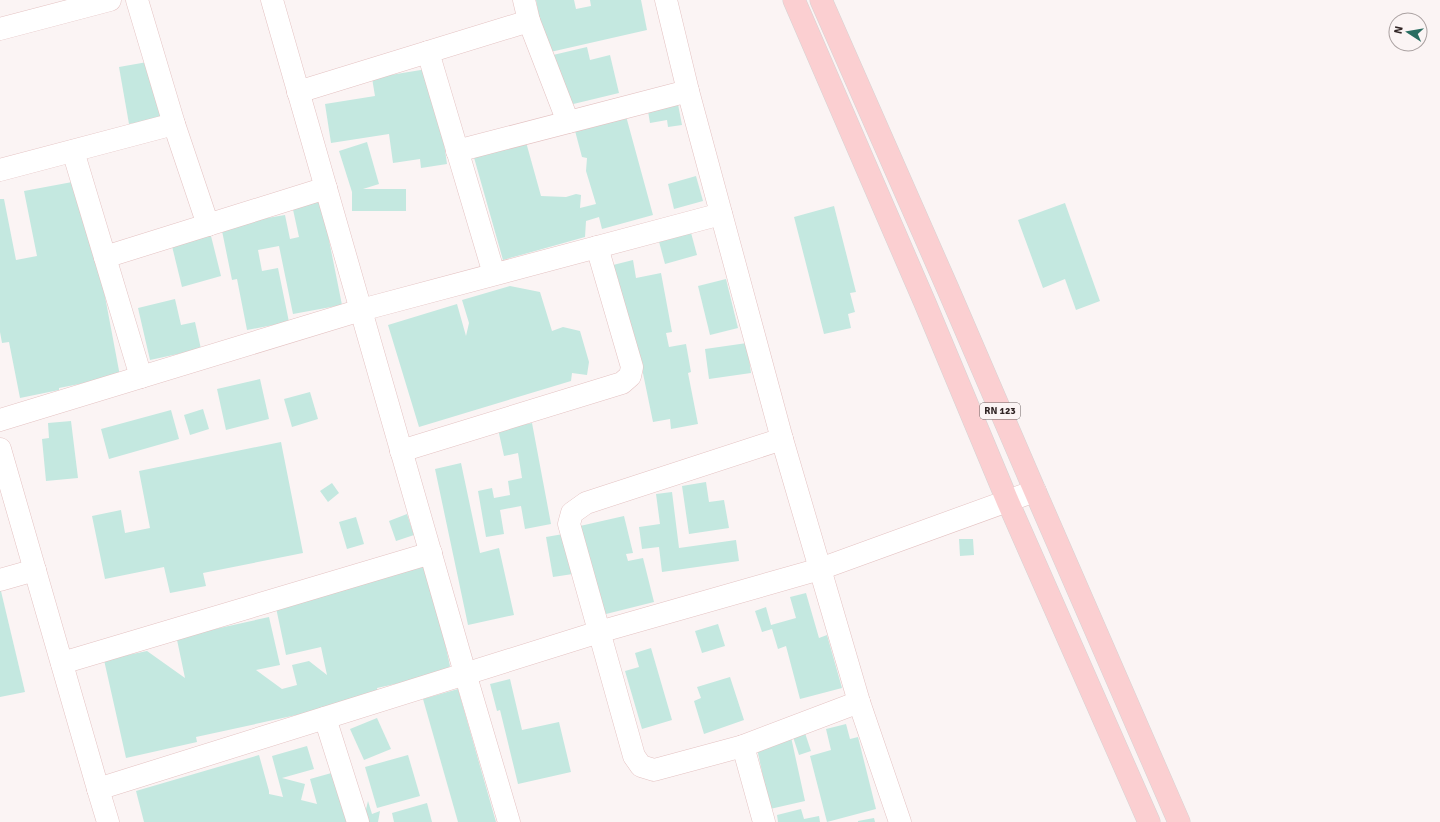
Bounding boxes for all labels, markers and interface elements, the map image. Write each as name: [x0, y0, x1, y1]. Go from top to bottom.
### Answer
north arrow: [1388, 12, 1428, 52]
text: N: [1392, 25, 1406, 35]
road number: RN 123: [980, 403, 1020, 419]

